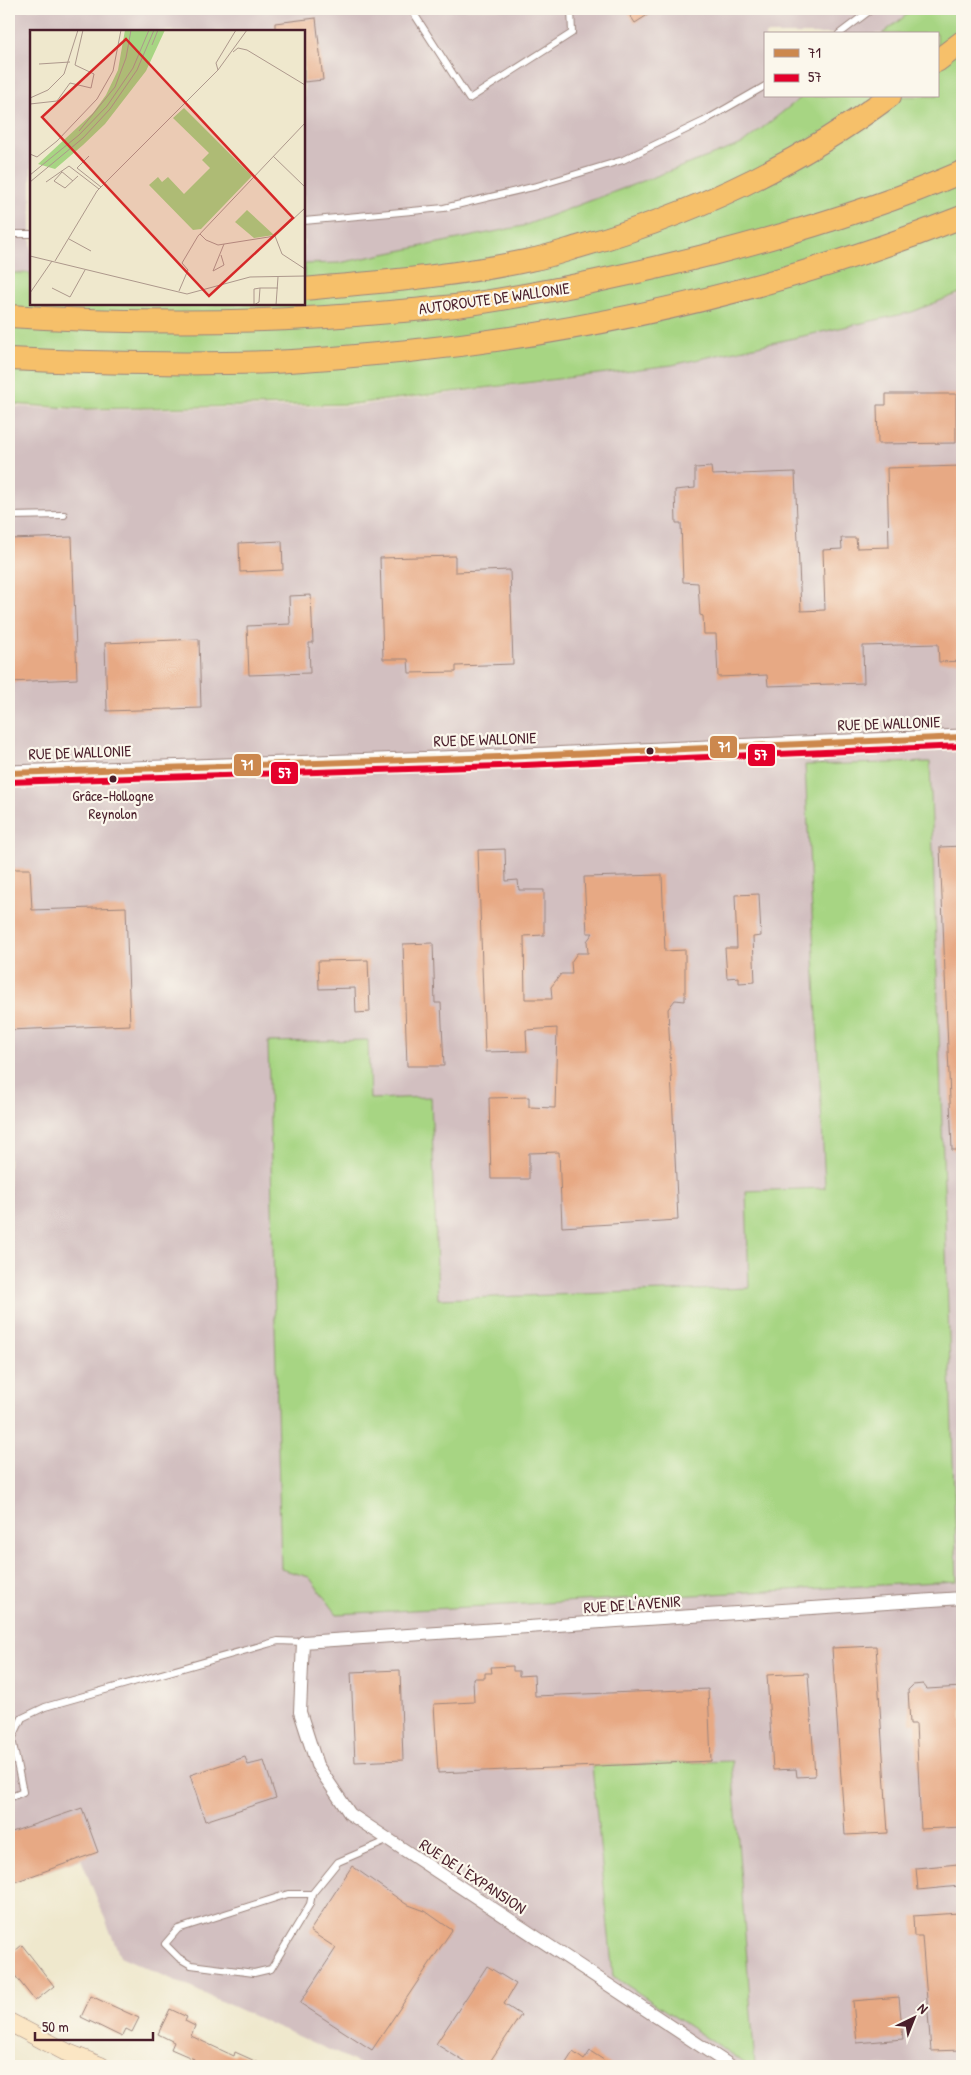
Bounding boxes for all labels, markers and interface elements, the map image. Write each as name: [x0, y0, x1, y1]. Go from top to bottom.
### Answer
inset map: [30, 30, 305, 305]
legend: [764, 32, 938, 98]
text: 71: [808, 42, 821, 63]
text: 57: [808, 66, 822, 87]
street label: AUTOROUTE DE WALLONIE: [417, 277, 571, 319]
street label: RUE DE WALLONIE: [837, 710, 941, 736]
street label: RUE DE WALLONIE: [433, 726, 537, 752]
line badge: 71: [709, 735, 738, 759]
text: 71: [717, 737, 730, 756]
street label: RUE DE WALLONIE: [28, 739, 132, 765]
line badge: 57: [747, 743, 776, 767]
text: 57: [755, 745, 767, 764]
unlabelled marker: [645, 746, 655, 756]
line badge: 71: [233, 753, 262, 777]
text: 71: [240, 755, 253, 774]
line badge: 57: [270, 761, 299, 785]
text: 57: [279, 763, 291, 782]
marker: Grâce-Hollogne Reynolon: [108, 774, 118, 784]
place label: Grâce-Hollogne Reynolon: [72, 785, 154, 824]
street label: RUE DE L'AVENIR: [583, 1590, 681, 1618]
street label: RUE DE L'EXPANSION: [415, 1833, 531, 1919]
north arrow: [888, 1992, 938, 2042]
text: N: [914, 1999, 933, 2018]
scale bar: [35, 2010, 152, 2042]
text: 50 m: [42, 2016, 69, 2037]

